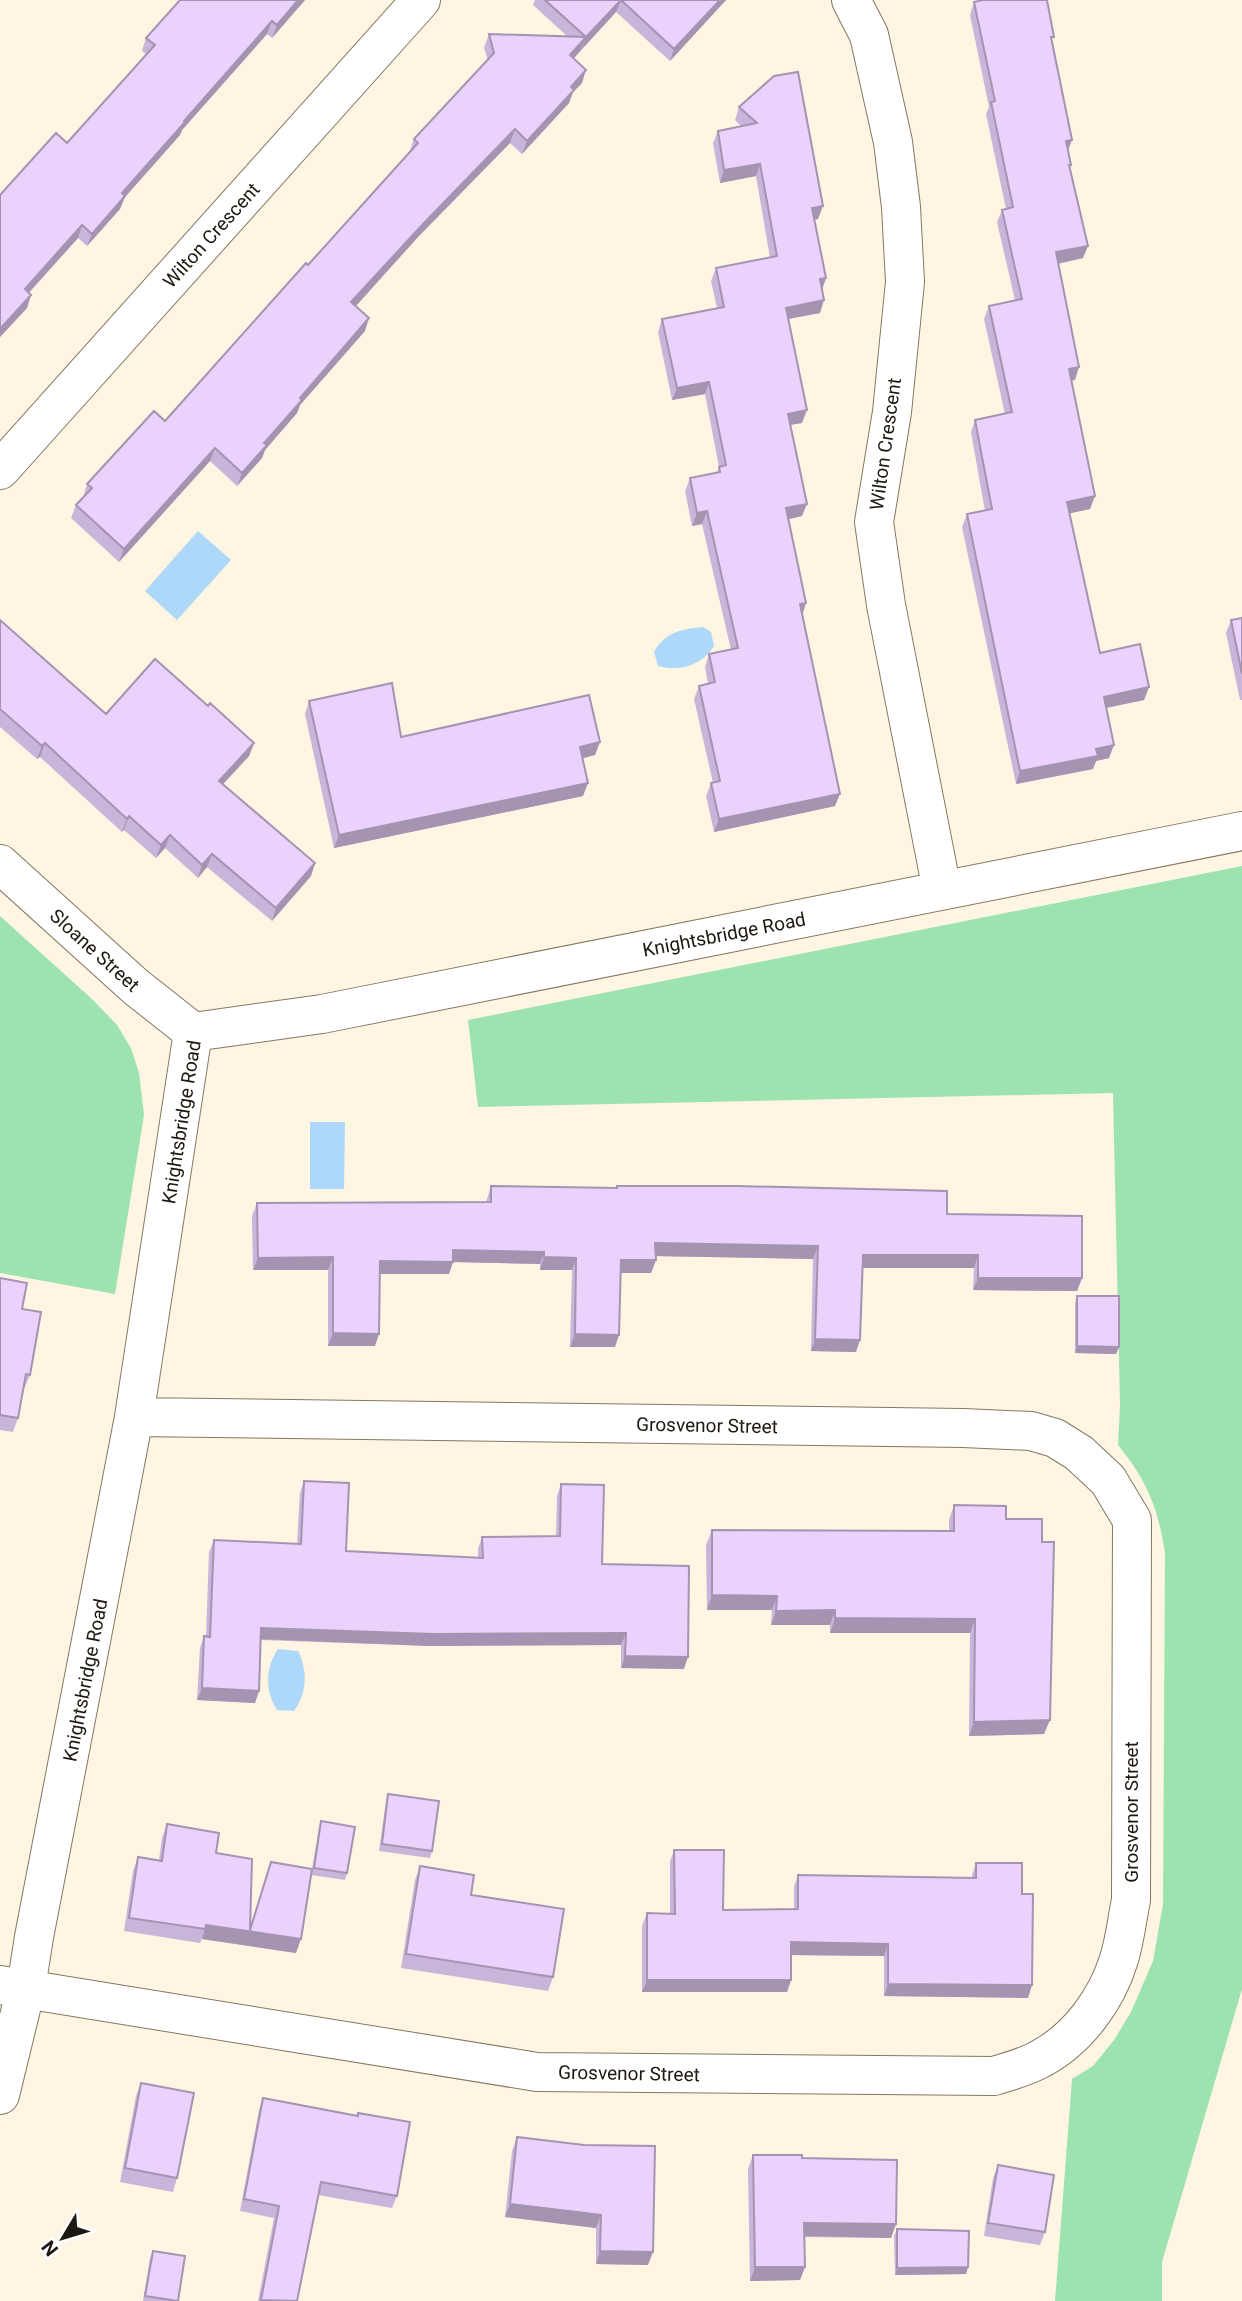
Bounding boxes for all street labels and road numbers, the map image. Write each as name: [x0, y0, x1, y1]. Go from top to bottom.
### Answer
street label: Wilton Crescent: [158, 178, 265, 293]
street label: Wilton Crescent: [865, 376, 906, 512]
street label: Sloane Street: [45, 904, 144, 997]
street label: Knightsbridge Road: [641, 907, 808, 962]
street label: Knightsbridge Road: [157, 1039, 206, 1206]
street label: Grosvenor Street: [636, 1413, 778, 1438]
street label: Knightsbridge Road: [58, 1597, 113, 1764]
street label: Grosvenor Street: [1120, 1741, 1143, 1883]
street label: Grosvenor Street: [558, 2061, 700, 2086]

